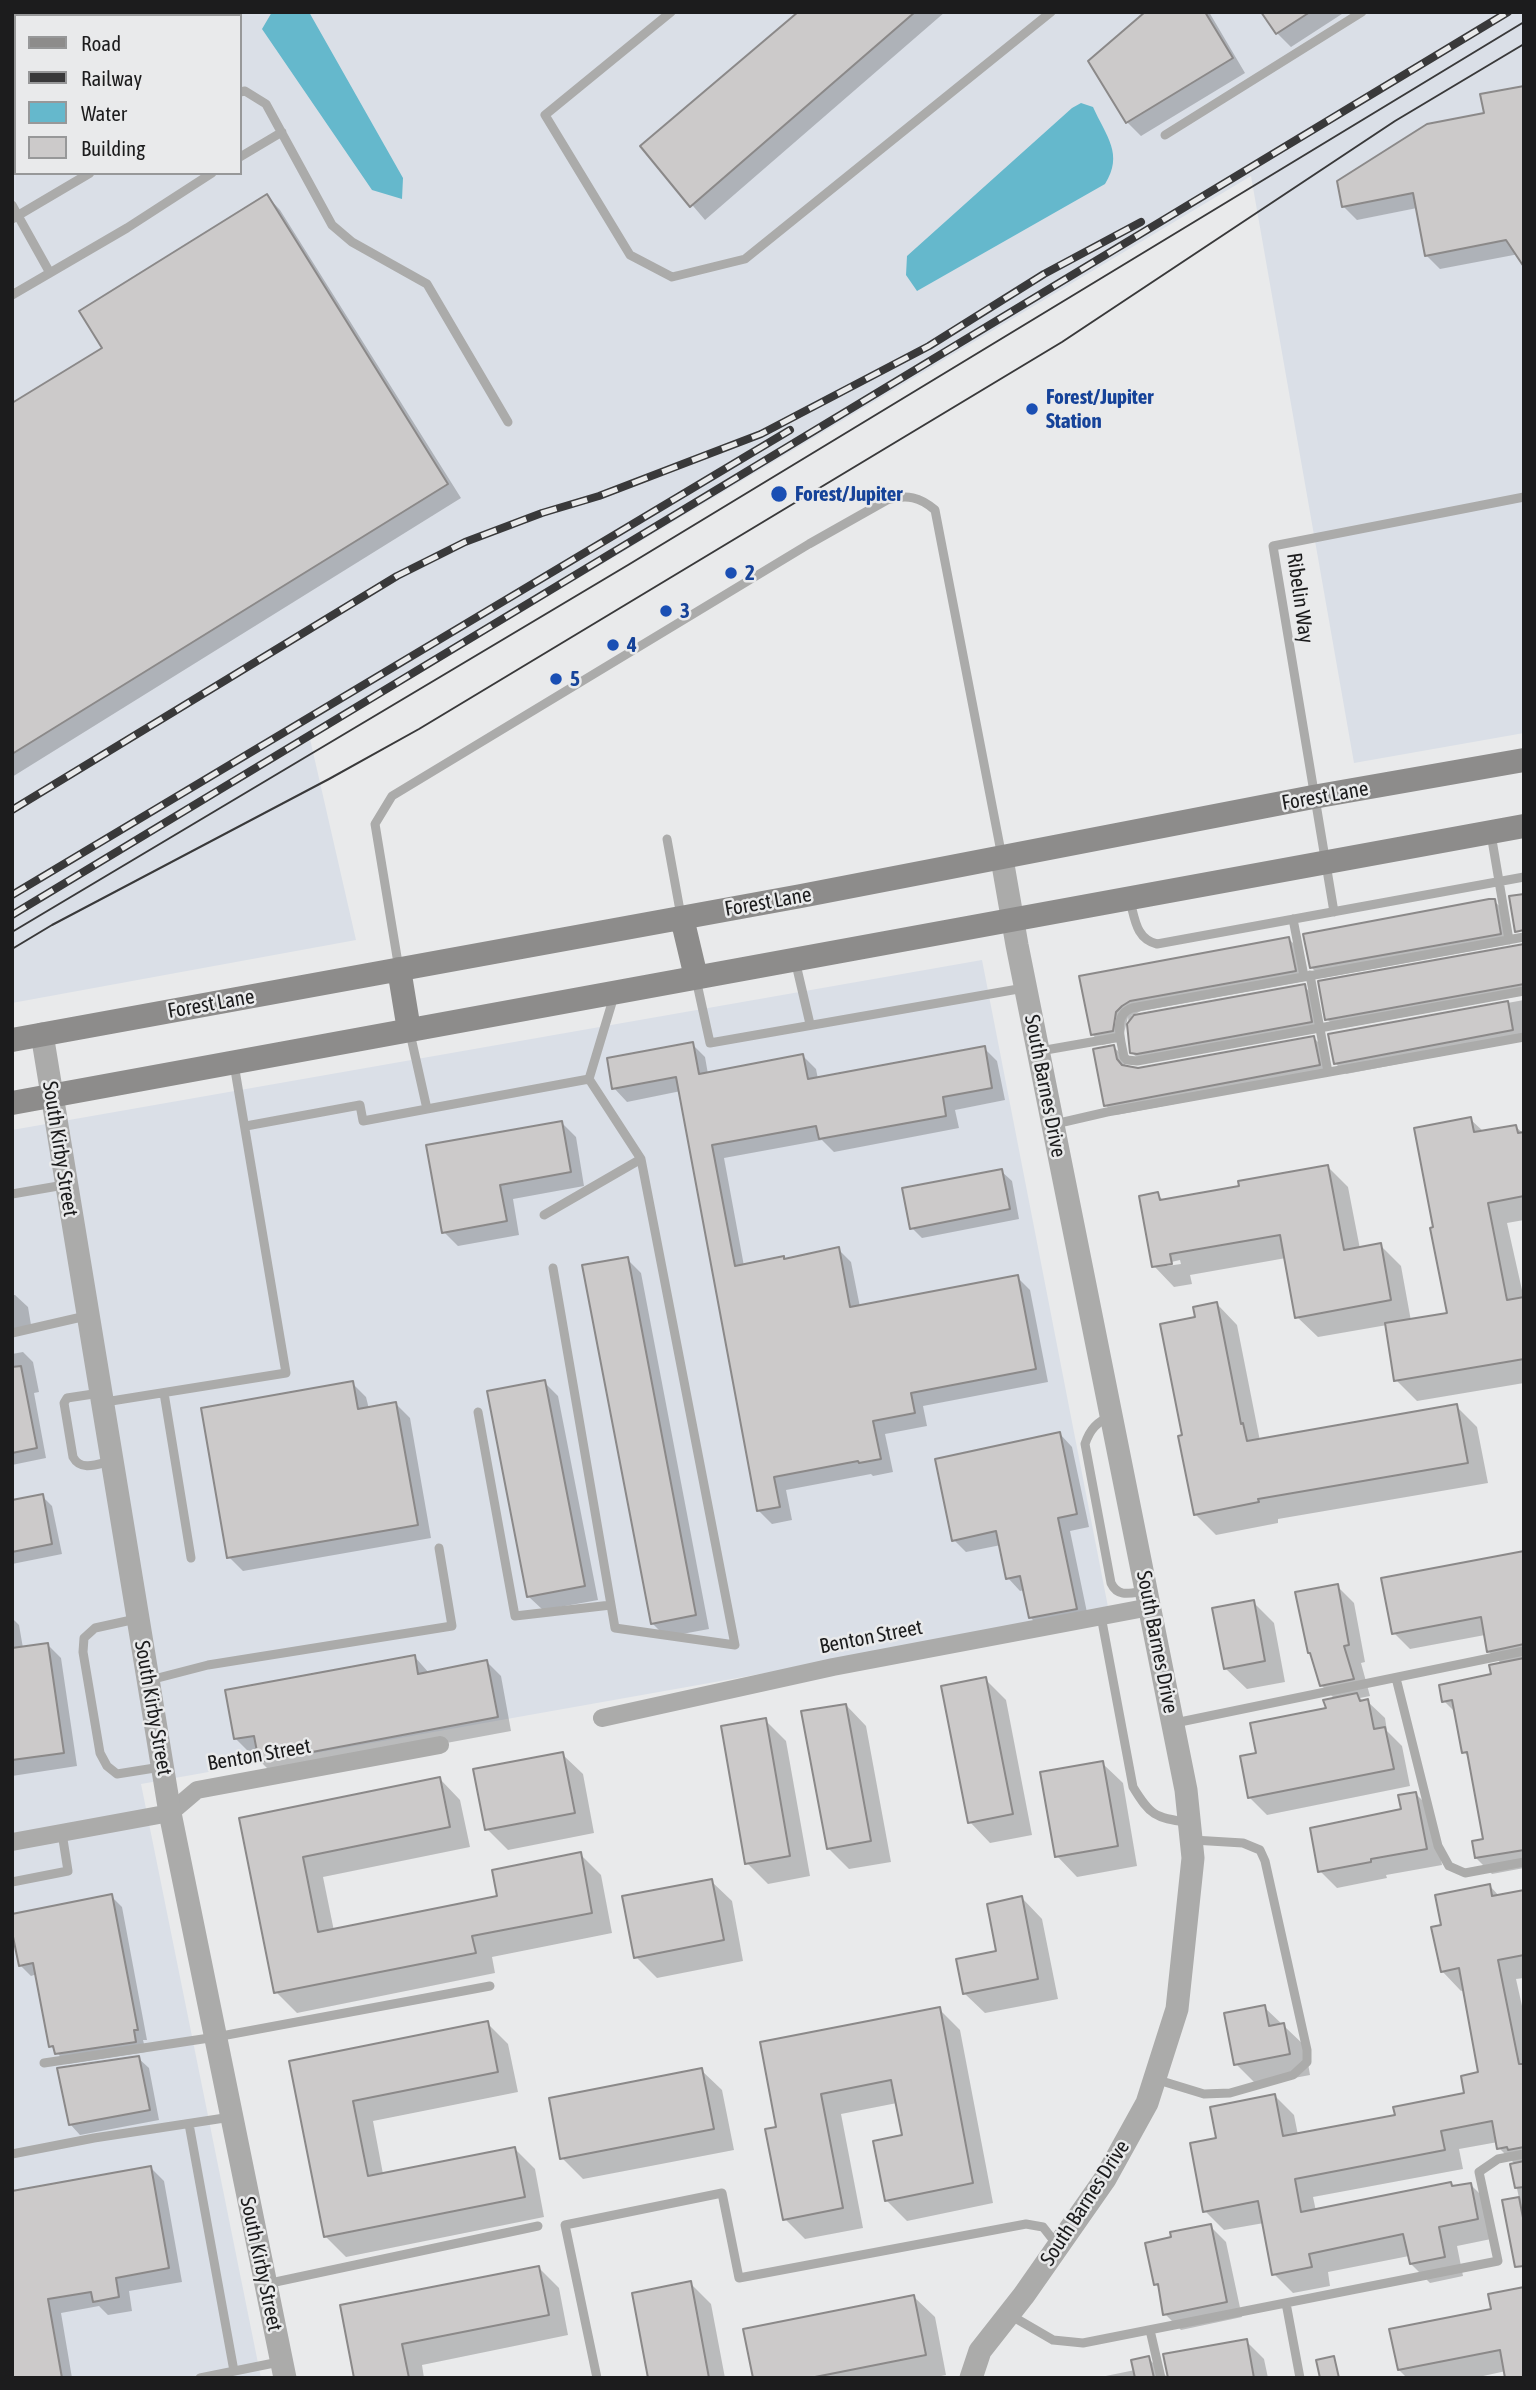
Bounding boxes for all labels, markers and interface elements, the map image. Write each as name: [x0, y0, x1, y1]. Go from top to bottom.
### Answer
legend: [14, 14, 242, 175]
text: Road: [81, 31, 121, 55]
text: Railway: [81, 66, 142, 90]
text: Water: [81, 101, 127, 125]
text: Building: [81, 136, 145, 160]
place label: Forest/Jupiter Station: [1046, 384, 1153, 434]
marker: Forest/Jupiter Station: [1024, 401, 1040, 417]
place label: Forest/Jupiter: [795, 481, 902, 507]
marker: Forest/Jupiter: [769, 484, 789, 504]
street label: Ribelin Way: [1281, 551, 1319, 645]
place label: 2: [745, 560, 755, 586]
marker: 2: [723, 565, 739, 581]
place label: 3: [680, 598, 690, 624]
marker: 3: [658, 603, 674, 619]
place label: 4: [627, 632, 637, 658]
marker: 4: [605, 637, 621, 653]
place label: 5: [570, 666, 580, 692]
marker: 5: [548, 671, 564, 687]
street label: Forest Lane: [1280, 776, 1370, 816]
street label: Forest Lane: [723, 882, 813, 922]
street label: Forest Lane: [166, 984, 256, 1024]
street label: South Barnes Drive: [1019, 1013, 1071, 1159]
street label: South Kirby Street: [37, 1080, 83, 1218]
street label: South Barnes Drive: [1131, 1569, 1183, 1715]
street label: Benton Street: [817, 1615, 925, 1659]
street label: South Kirby Street: [129, 1639, 177, 1777]
street label: Benton Street: [205, 1734, 313, 1776]
street label: South Barnes Drive: [1035, 2135, 1135, 2271]
street label: South Kirby Street: [234, 2195, 288, 2333]

